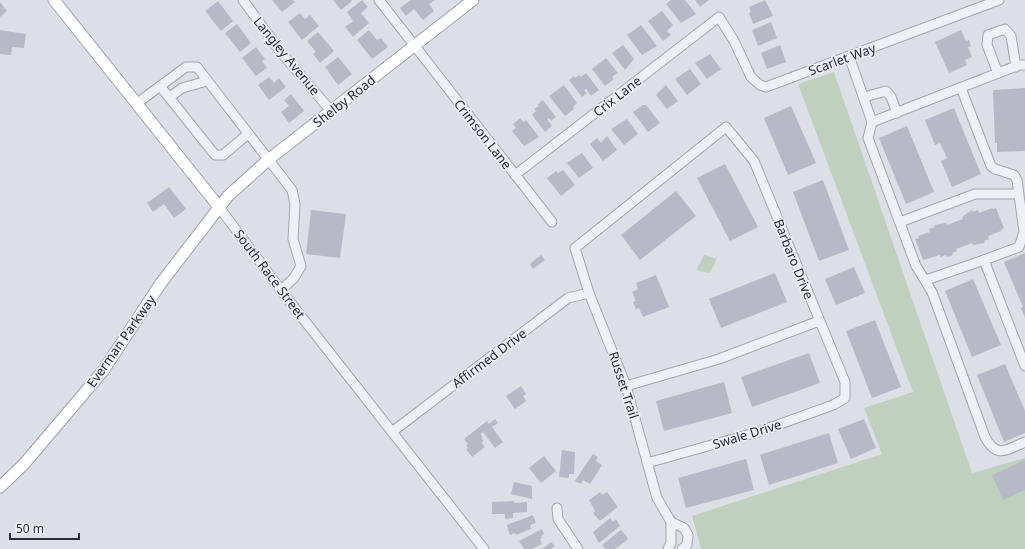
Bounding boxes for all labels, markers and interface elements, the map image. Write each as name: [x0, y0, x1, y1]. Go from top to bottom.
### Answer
street label: Langley Avenue: [250, 13, 324, 99]
street label: Scarlet Way: [806, 38, 879, 80]
street label: Shelby Road: [309, 71, 379, 131]
street label: Crix Lane: [589, 71, 645, 121]
street label: Crimson Lane: [450, 95, 516, 173]
street label: Barbaro Drive: [770, 216, 818, 302]
street label: South Race Street: [230, 226, 310, 323]
street label: Everman Parkway: [82, 291, 160, 391]
street label: Affirmed Drive: [448, 324, 530, 392]
street label: Russet Trail: [605, 349, 643, 421]
street label: Swale Drive: [710, 415, 784, 453]
scale bar: [10, 515, 79, 541]
text: 50 m: [16, 520, 44, 537]

